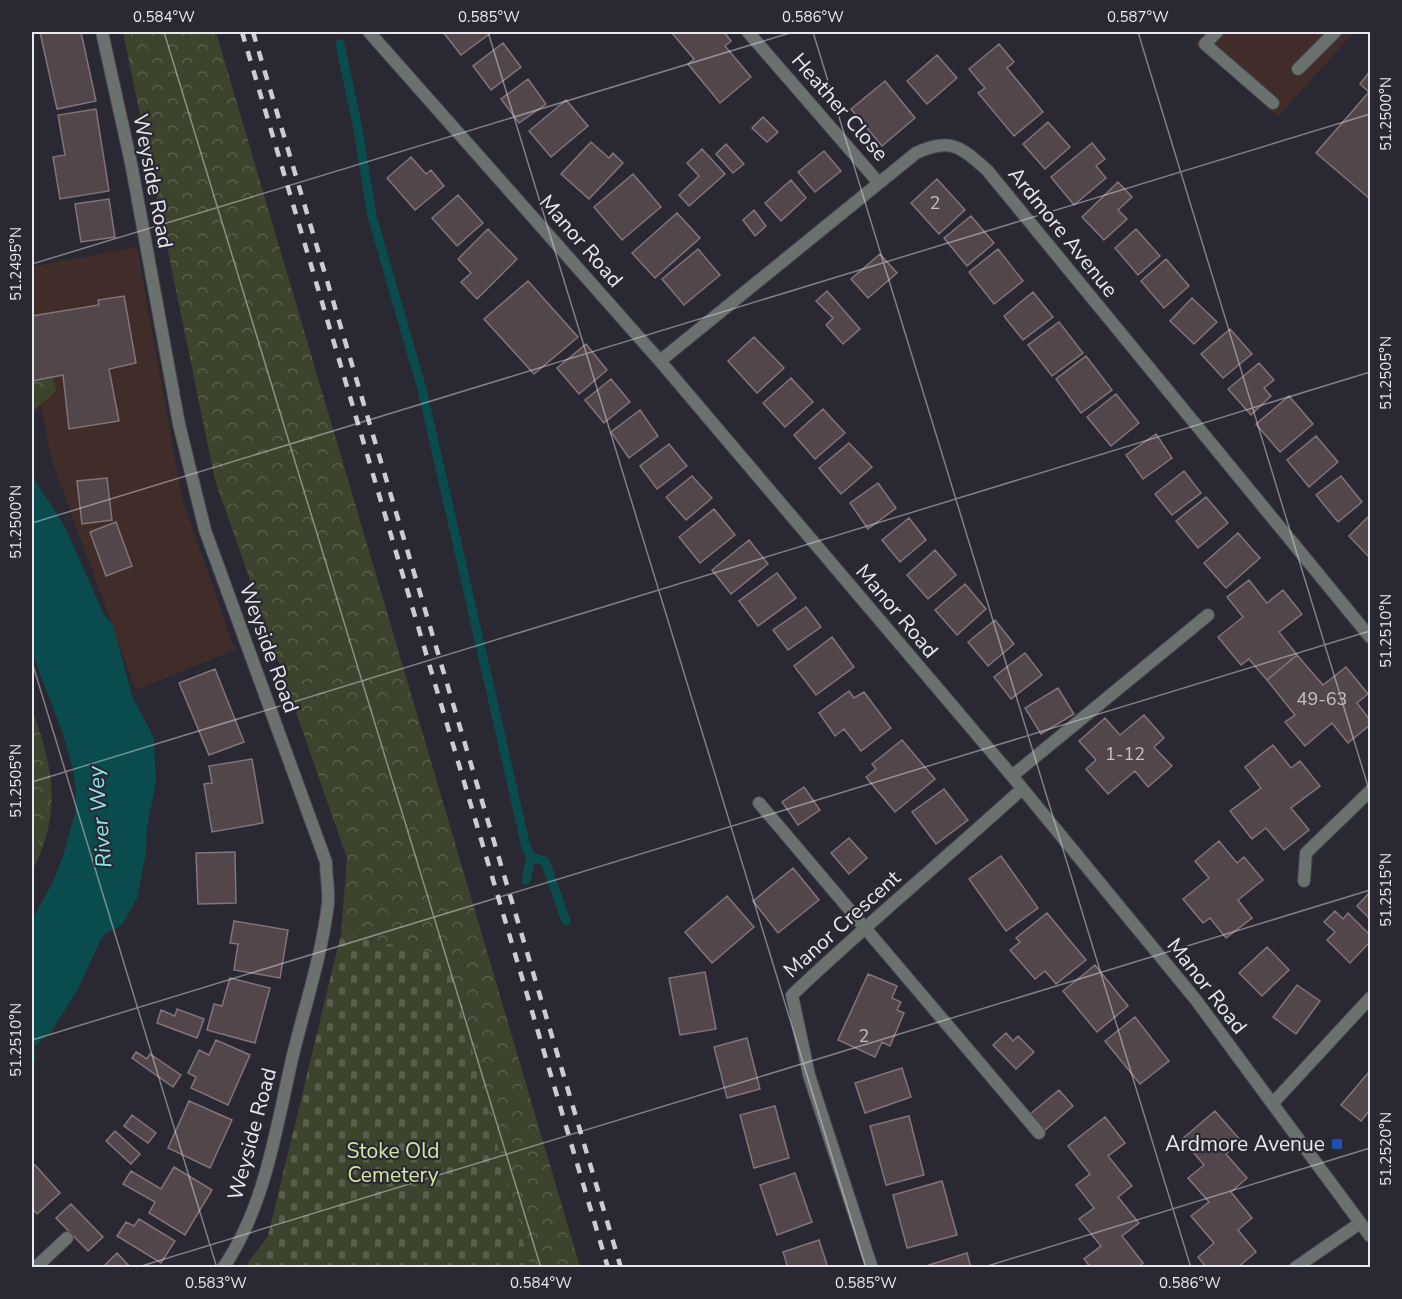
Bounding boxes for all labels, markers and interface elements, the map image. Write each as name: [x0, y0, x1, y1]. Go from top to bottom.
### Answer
text: 0.584°W: [133, 7, 195, 27]
text: 0.585°W: [458, 7, 520, 27]
text: 0.586°W: [782, 7, 844, 27]
text: 0.587°W: [1107, 7, 1169, 27]
street label: Heather Close: [785, 47, 895, 167]
text: 51.2500°N: [1376, 77, 1396, 151]
street label: Weyside Road: [126, 112, 180, 250]
street label: Ardmore Avenue: [1002, 161, 1124, 303]
street label: Manor Road: [533, 189, 629, 293]
house number: 2: [930, 191, 940, 215]
text: 51.2495°N: [6, 227, 26, 301]
text: 51.2505°N: [1376, 336, 1396, 410]
text: 51.2500°N: [6, 485, 26, 559]
street label: Manor Road: [849, 558, 945, 664]
street label: Weyside Road: [233, 579, 305, 717]
text: 51.2510°N: [1376, 594, 1396, 668]
house number: 49-63: [1297, 687, 1347, 711]
house number: 1-12: [1105, 742, 1145, 766]
text: 51.2505°N: [6, 744, 26, 818]
water label: River Wey: [81, 764, 119, 869]
text: 51.2515°N: [1376, 853, 1396, 927]
street label: Manor Crescent: [778, 864, 907, 984]
street label: Manor Road: [1161, 932, 1253, 1040]
text: 51.2510°N: [6, 1003, 26, 1077]
house number: 2: [859, 1024, 869, 1048]
street label: Weyside Road: [221, 1065, 283, 1203]
text: 51.2520°N: [1376, 1112, 1396, 1186]
place label: Ardmore Avenue: [1165, 1130, 1325, 1158]
park label: Stoke Old Cemetery: [346, 1137, 440, 1189]
marker: Ardmore Avenue: [1330, 1137, 1344, 1151]
text: 0.583°W: [185, 1273, 247, 1293]
text: 0.584°W: [510, 1273, 572, 1293]
text: 0.585°W: [835, 1273, 897, 1293]
text: 0.586°W: [1159, 1273, 1221, 1293]

